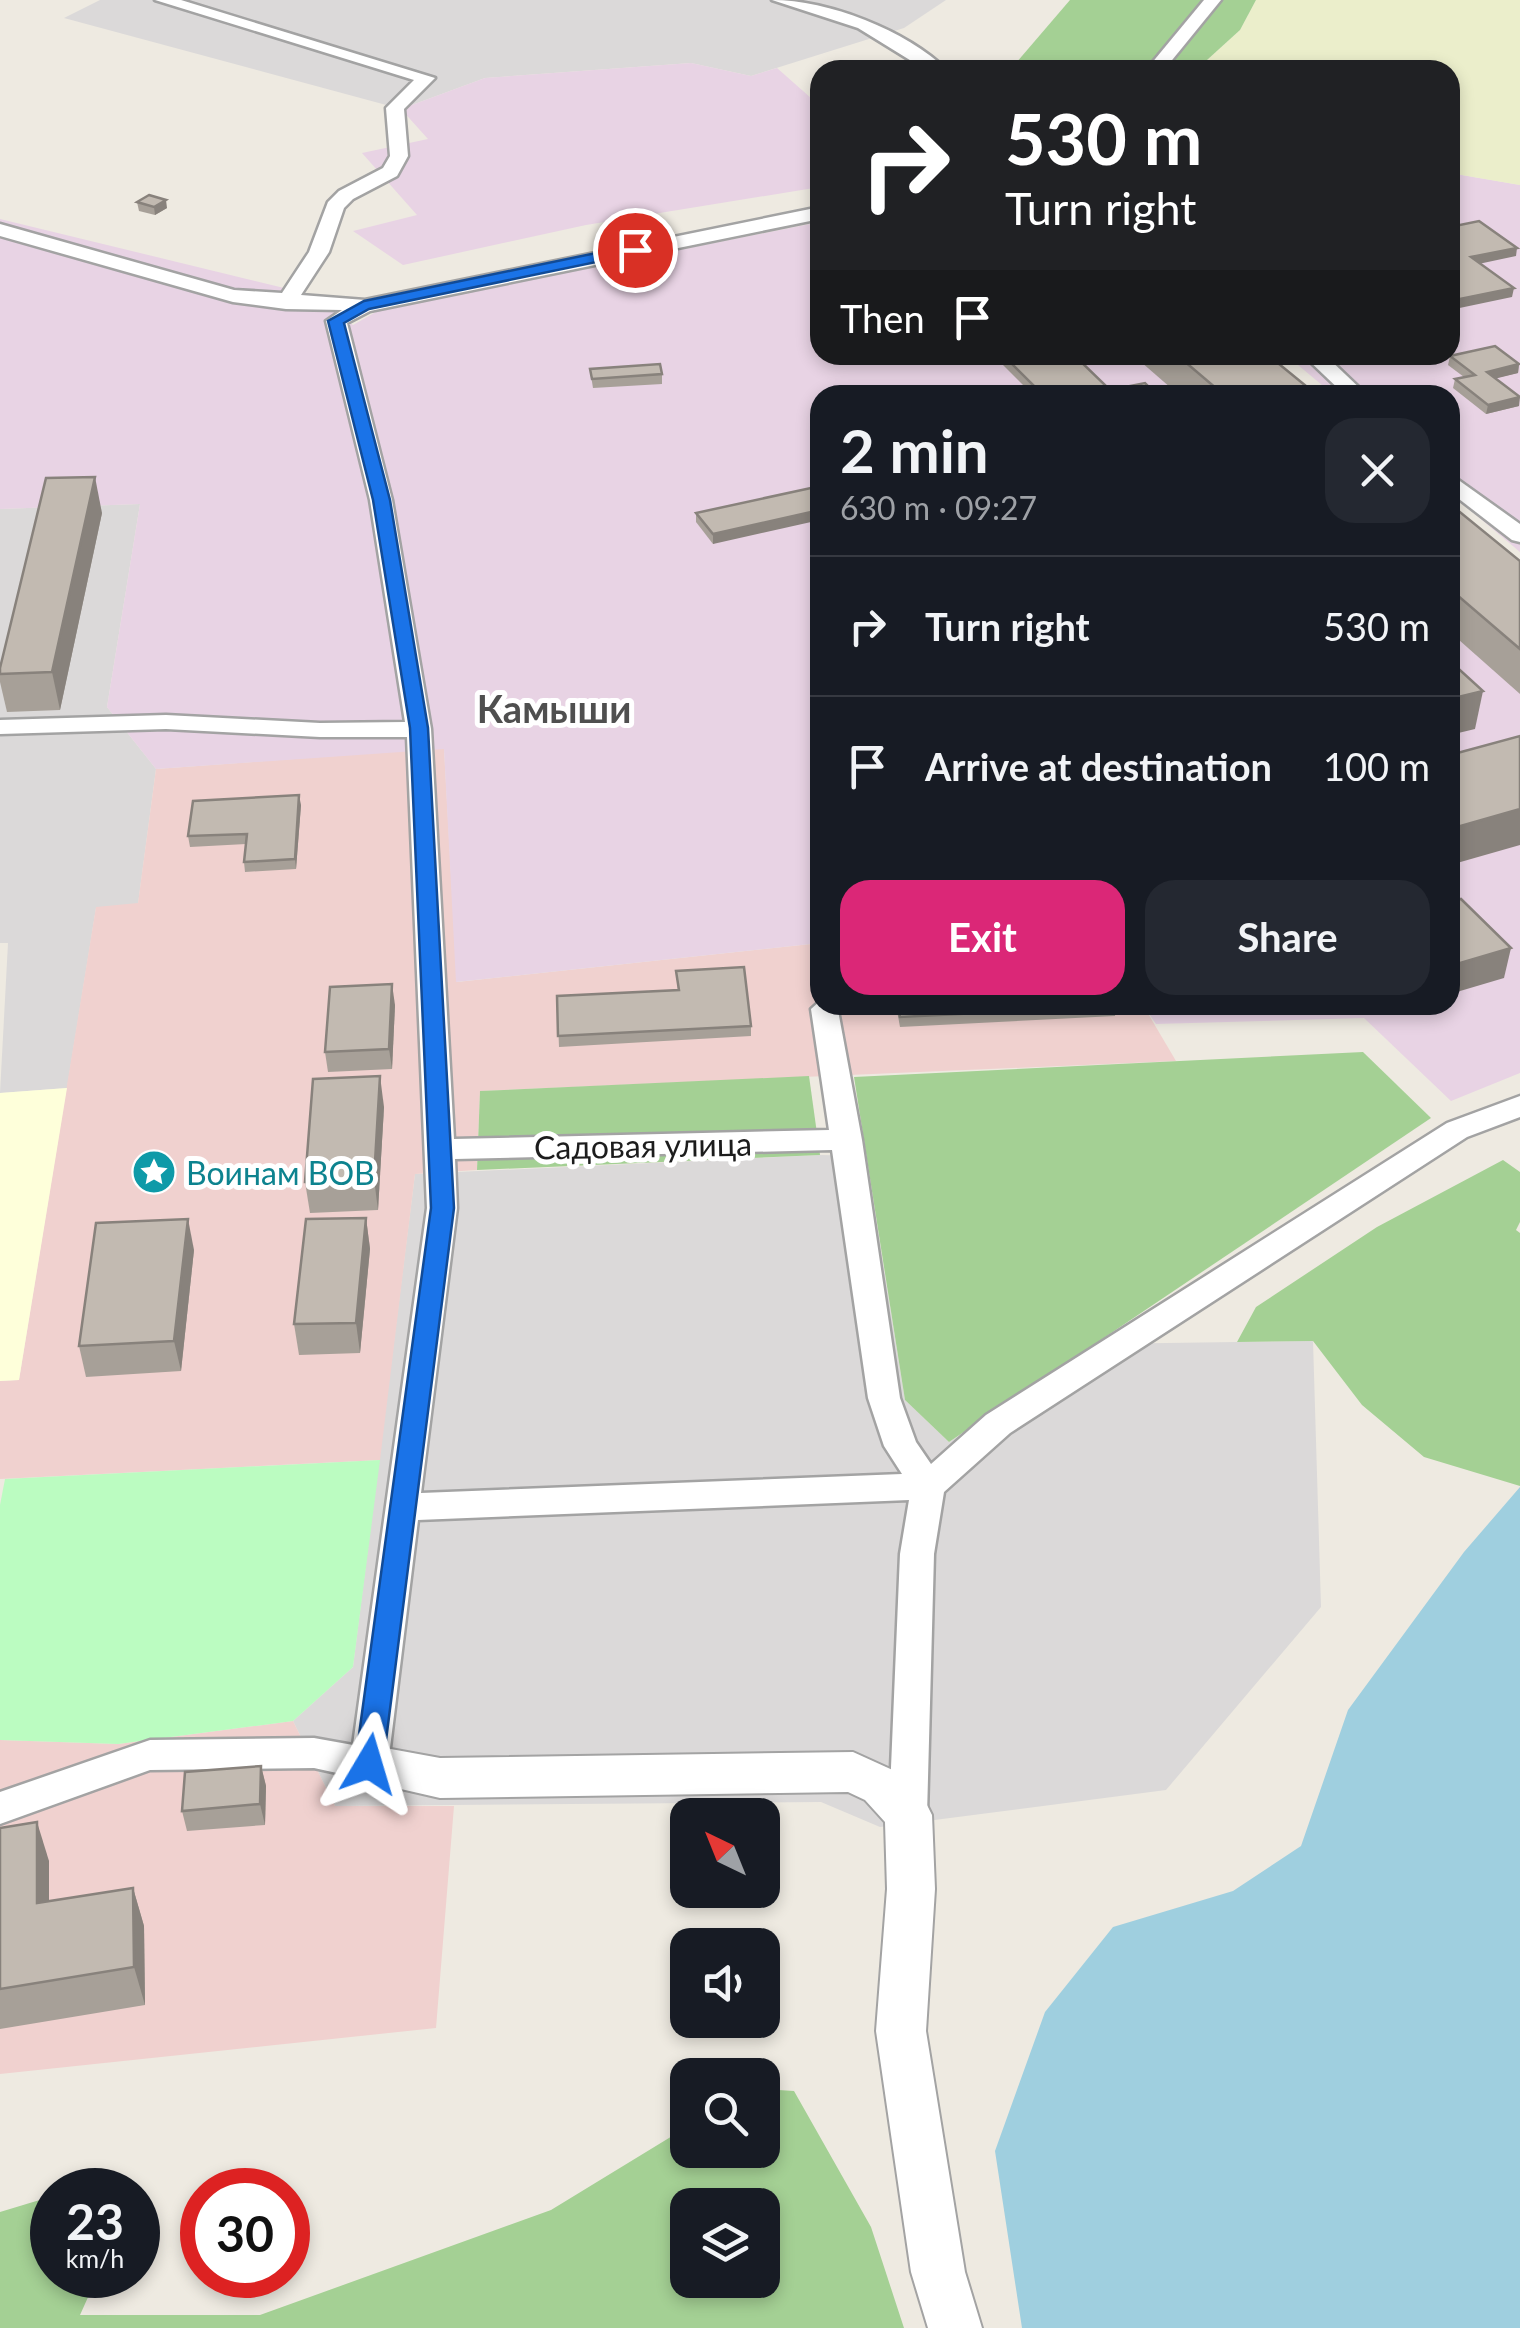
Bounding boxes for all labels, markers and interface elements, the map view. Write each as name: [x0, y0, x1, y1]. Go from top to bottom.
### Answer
text: 530 m: [1005, 96, 1202, 180]
icon: right: [840, 100, 970, 230]
text: Turn right: [1005, 181, 1196, 235]
pin: [593, 208, 678, 293]
icon: arrive: [608, 223, 663, 278]
icon: arrive: [945, 290, 1000, 345]
text: Then: [840, 295, 925, 341]
text: 2 min: [840, 414, 989, 486]
button: close: [1325, 418, 1430, 523]
text: 630 m · 09:27: [840, 488, 1037, 527]
icon: right: [840, 599, 895, 654]
text: Turn right: [925, 603, 1090, 649]
text: 530 m: [1323, 603, 1430, 649]
district label: Камыши: [477, 685, 631, 731]
icon: arrive: [840, 739, 895, 794]
text: Arrive at destination: [925, 743, 1272, 789]
text: 100 m: [1323, 743, 1430, 789]
button: Exit: [840, 880, 1125, 995]
button: Share: [1145, 880, 1430, 995]
street label: Садовая улица: [534, 1124, 752, 1166]
place icon: Воинам ВОВ: [131, 1149, 177, 1195]
place label: Воинам ВОВ: [186, 1153, 375, 1192]
position arrow: [317, 1712, 421, 1816]
north arrow: [670, 1798, 780, 1908]
map controls: [670, 1798, 780, 2298]
button: sound: [670, 1928, 780, 2038]
button: search: [670, 2058, 780, 2168]
speed limit sign: 30: [180, 2168, 310, 2298]
button: layers: [670, 2188, 780, 2298]
text: 23: [66, 2191, 124, 2251]
text: km/h: [66, 2243, 124, 2273]

